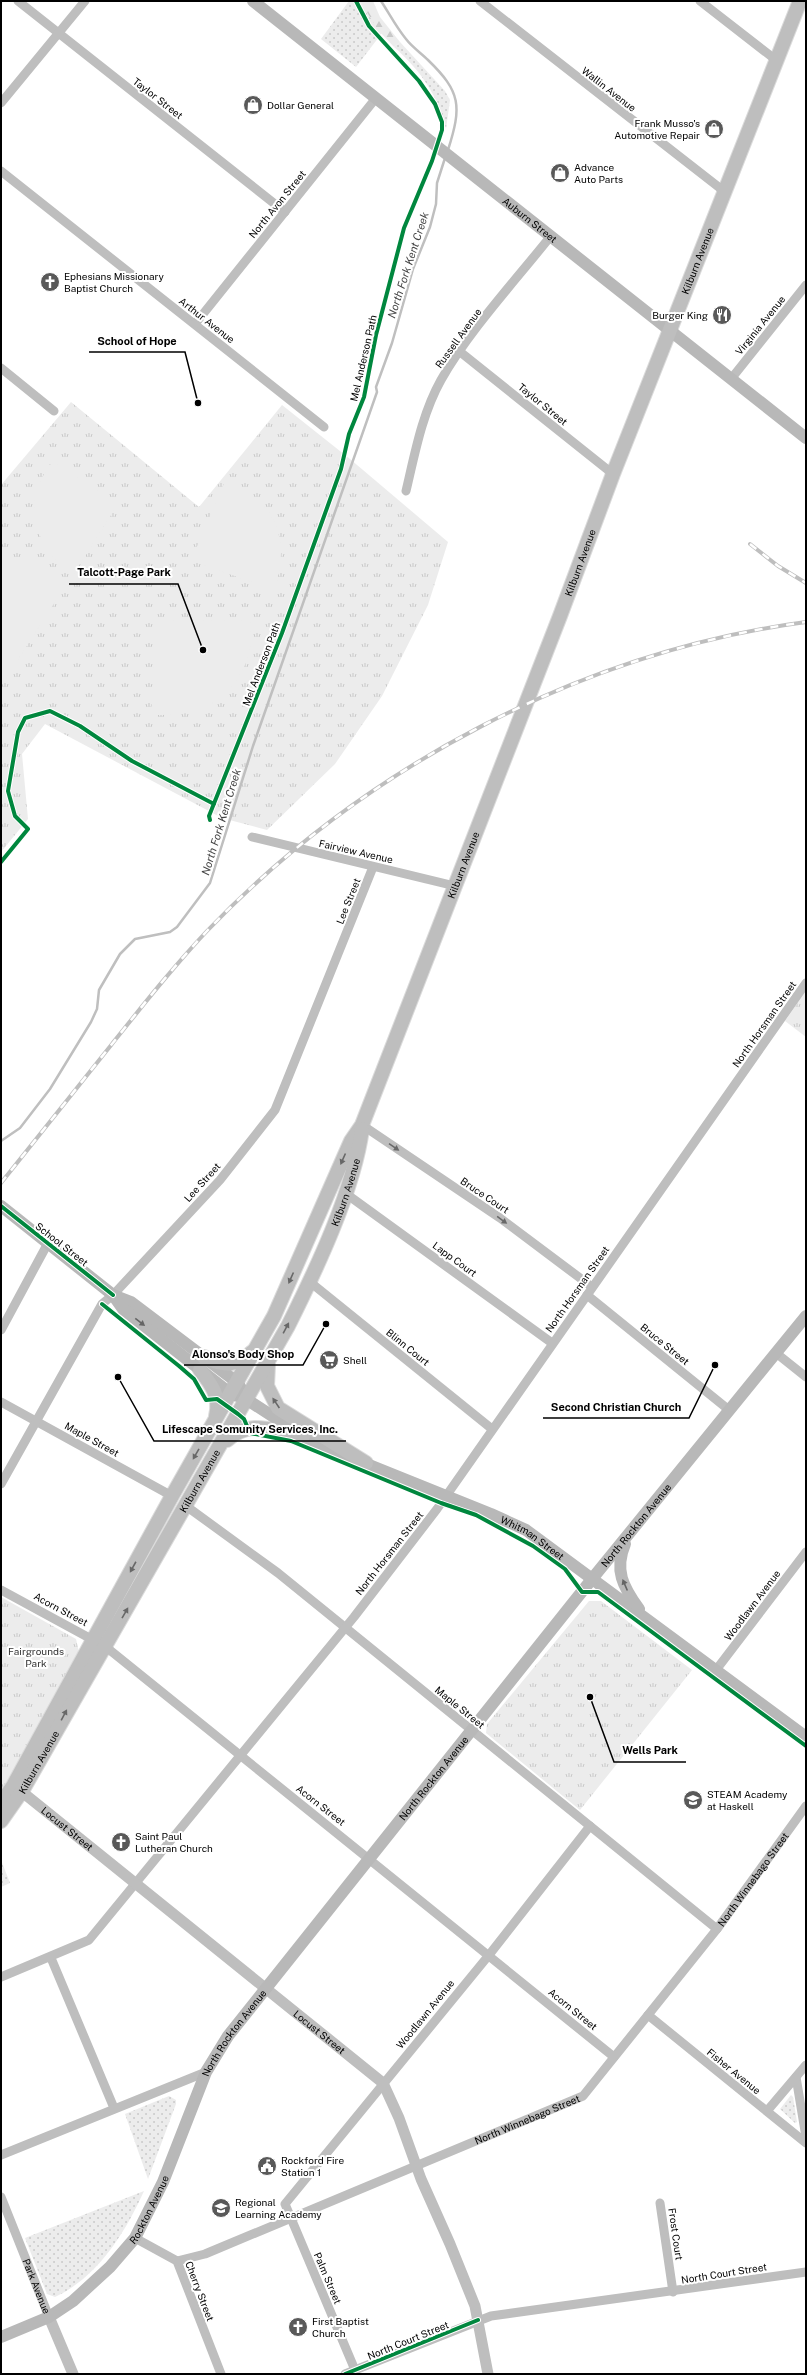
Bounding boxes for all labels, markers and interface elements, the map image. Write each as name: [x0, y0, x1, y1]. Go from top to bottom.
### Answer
street label: Wallin Avenue: [579, 64, 639, 114]
street label: Taylor Street: [131, 75, 185, 121]
shop icon: Dollar General: [242, 94, 264, 116]
place label: Dollar General: [267, 99, 334, 111]
place label: Frank Musso's Automotive Repair: [614, 117, 700, 141]
shop icon: Frank Musso's Automotive Repair: [703, 118, 725, 140]
place label: Advance Auto Parts: [574, 161, 623, 185]
shop icon: Advance Auto Parts: [549, 162, 571, 184]
street label: North Avon Street: [246, 168, 308, 240]
street label: Auburn Street: [500, 195, 560, 245]
water label: North Fork Kent Creek: [385, 210, 431, 320]
street label: Kilburn Avenue: [679, 225, 716, 296]
place label: Ephesians Missionary Baptist Church: [64, 270, 165, 294]
church icon: Ephesians Missionary Baptist Church: [39, 271, 61, 293]
street label: Virginia Avenue: [733, 293, 788, 357]
street label: Arthur Avenue: [177, 295, 237, 346]
restaurant icon: Burger King: [711, 304, 733, 326]
street label: Russell Avenue: [432, 306, 484, 370]
place label: Burger King: [652, 309, 708, 321]
street label: Mel Anderson Path: [347, 313, 379, 402]
callout: School of Hope: [89, 329, 185, 352]
text: School of Hope: [97, 335, 177, 347]
street label: Taylor Street: [516, 380, 570, 428]
street label: Kilburn Avenue: [562, 527, 598, 598]
callout: Talcott-Page Park: [69, 561, 178, 584]
text: Talcott-Page Park: [77, 566, 171, 578]
street label: Mel Anderson Path: [240, 620, 283, 707]
water label: North Fork Kent Creek: [199, 767, 243, 877]
street label: Kilburn Avenue: [445, 830, 482, 900]
street label: Fairview Avenue: [318, 837, 395, 865]
street label: Lee Street: [333, 876, 363, 926]
street label: North Horsman Street: [730, 978, 798, 1070]
one-way arrow: [389, 1143, 400, 1151]
one-way arrow: [340, 1153, 346, 1164]
street label: Kilburn Avenue: [328, 1157, 362, 1228]
street label: Lee Street: [181, 1160, 223, 1204]
street label: Bruce Court: [458, 1174, 512, 1216]
one-way arrow: [497, 1216, 507, 1224]
street label: School Street: [33, 1220, 91, 1268]
street label: Lapp Court: [431, 1239, 479, 1279]
street label: North Horsman Street: [543, 1243, 611, 1335]
one-way arrow: [288, 1272, 294, 1283]
one-way arrow: [134, 1318, 145, 1327]
street label: Bruce Street: [638, 1321, 692, 1367]
one-way arrow: [283, 1322, 290, 1334]
street label: Blinn Court: [384, 1326, 432, 1368]
callout: Alonso's Body Shop: [184, 1342, 303, 1365]
text: Alonso's Body Shop: [192, 1348, 294, 1360]
supermarket icon: Shell: [318, 1349, 340, 1371]
place label: Shell: [343, 1354, 367, 1366]
callout: Second Christian Church: [543, 1395, 689, 1418]
one-way arrow: [272, 1397, 279, 1409]
text: Second Christian Church: [551, 1401, 681, 1413]
callout: Lifescape Somunity Services, Inc.: [154, 1418, 346, 1441]
street label: Maple Street: [63, 1419, 121, 1459]
text: Lifescape Somunity Services, Inc.: [162, 1423, 338, 1435]
street label: Kilburn Avenue: [177, 1447, 222, 1514]
one-way arrow: [193, 1448, 200, 1460]
street label: North Rockton Avenue: [598, 1481, 674, 1569]
street label: North Horsman Street: [353, 1509, 425, 1597]
street label: Whitman Street: [499, 1513, 567, 1562]
one-way arrow: [129, 1561, 136, 1573]
street label: Woodlawn Avenue: [722, 1567, 783, 1643]
one-way arrow: [621, 1579, 627, 1591]
street label: Acorn Street: [32, 1590, 90, 1628]
one-way arrow: [121, 1607, 128, 1619]
park label: Fairgrounds Park: [8, 1645, 64, 1669]
street label: Maple Street: [433, 1683, 487, 1731]
one-way arrow: [61, 1709, 67, 1721]
street label: Kilburn Avenue: [16, 1728, 62, 1796]
street label: North Rockton Avenue: [396, 1733, 471, 1823]
callout: Wells Park: [614, 1739, 686, 1762]
text: Wells Park: [622, 1744, 678, 1756]
street label: Acorn Street: [294, 1782, 348, 1828]
place label: STEAM Academy at Haskell: [707, 1788, 788, 1812]
school or university icon: STEAM Academy at Haskell: [682, 1789, 704, 1811]
street label: Locust Street: [39, 1804, 96, 1853]
place label: Saint Paul Lutheran Church: [135, 1830, 213, 1854]
street label: North Winnebago Street: [715, 1830, 791, 1929]
church icon: Saint Paul Lutheran Church: [110, 1831, 132, 1853]
street label: Woodlawn Avenue: [394, 1977, 457, 2051]
street label: Acorn Street: [546, 1986, 600, 2032]
street label: North Rockton Avenue: [199, 1987, 269, 2078]
street label: Locust Street: [291, 2007, 348, 2056]
street label: Fisher Avenue: [705, 2046, 764, 2097]
street label: North Winnebago Street: [473, 2092, 582, 2147]
place label: Rockford Fire Station 1: [281, 2154, 344, 2178]
public building icon: Rockford Fire Station 1: [256, 2155, 278, 2177]
street label: Rockton Avenue: [127, 2173, 171, 2246]
place label: Regional Learning Academy: [235, 2196, 322, 2220]
school or university icon: Regional Learning Academy: [210, 2197, 232, 2219]
street label: Frost Court: [666, 2207, 686, 2261]
street label: Palm Street: [312, 2250, 344, 2306]
street label: Park Avenue: [20, 2257, 53, 2316]
street label: Cherry Street: [183, 2259, 217, 2323]
street label: North Court Street: [680, 2260, 768, 2286]
place label: First Baptist Church: [312, 2315, 369, 2339]
church icon: First Baptist Church: [287, 2316, 309, 2338]
street label: North Court Street: [366, 2318, 451, 2362]

